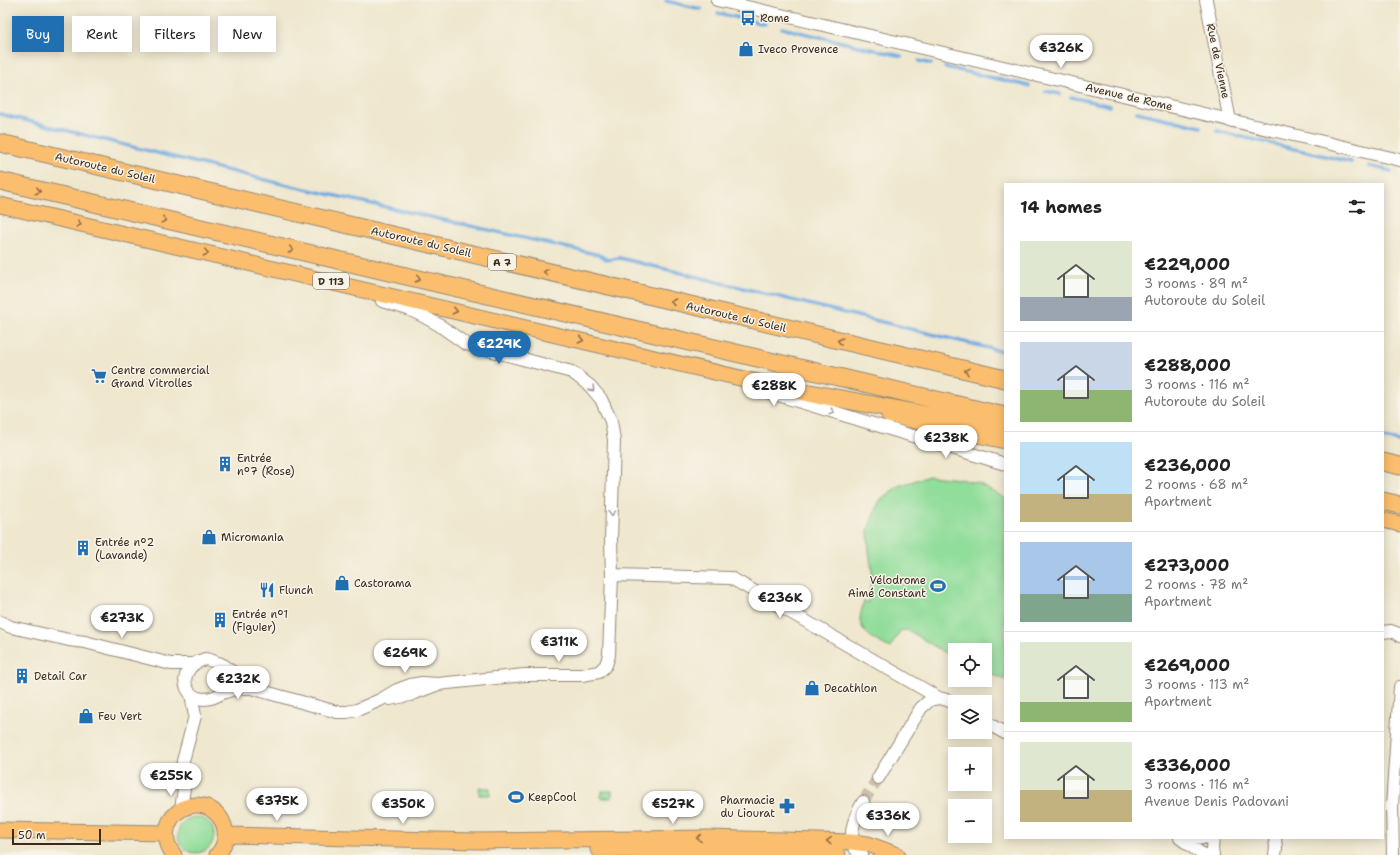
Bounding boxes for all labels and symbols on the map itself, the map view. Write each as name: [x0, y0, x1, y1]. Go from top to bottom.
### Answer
bus stop icon: Rome: [739, 9, 757, 27]
place label: Rome: [760, 11, 790, 26]
street label: Rue de Vienne: [1203, 22, 1233, 100]
pin: €326K: [1033, 35, 1089, 69]
shop icon: Iveco Provence: [737, 40, 755, 58]
place label: Iveco Provence: [758, 42, 839, 57]
street label: Avenue de Rome: [1084, 80, 1174, 114]
street label: Autoroute du Soleil: [53, 149, 157, 187]
one-way arrow: [35, 186, 41, 194]
one-way arrow: [161, 216, 168, 224]
one-way arrow: [76, 219, 82, 227]
street label: Autoroute du Soleil: [369, 223, 473, 261]
one-way arrow: [288, 245, 294, 253]
one-way arrow: [202, 248, 209, 256]
road number: A 7: [488, 254, 516, 270]
one-way arrow: [543, 269, 550, 277]
road number: D 113: [313, 273, 349, 289]
one-way arrow: [415, 275, 421, 283]
one-way arrow: [670, 298, 677, 307]
street label: Autoroute du Soleil: [684, 298, 788, 336]
one-way arrow: [452, 306, 458, 314]
pin: €229K: [471, 331, 527, 365]
one-way arrow: [578, 336, 585, 344]
one-way arrow: [837, 338, 843, 346]
place label: Centre commercial Grand Vitrolles: [111, 363, 210, 391]
supermarket icon: Centre commercial Grand Vitrolles: [90, 367, 108, 385]
one-way arrow: [964, 367, 970, 375]
pin: €288K: [746, 373, 802, 407]
one-way arrow: [588, 384, 595, 392]
one-way arrow: [828, 407, 835, 416]
pin: €238K: [918, 425, 974, 459]
place label: Entrée n°7 (Rose): [237, 451, 294, 479]
building icon: Entrée n°7 (Rose): [216, 455, 234, 473]
one-way arrow: [608, 510, 616, 516]
shop icon: Micromania: [200, 528, 218, 546]
place label: Micromania: [221, 530, 284, 545]
place label: Entrée n°2 (Lavande): [95, 535, 154, 563]
building icon: Entrée n°2 (Lavande): [74, 539, 92, 557]
place label: Vélodrome Aimé Constant: [848, 573, 926, 601]
shop icon: Castorama: [333, 574, 351, 592]
place label: Castorama: [354, 576, 411, 591]
sports icon: Vélodrome Aimé Constant: [929, 577, 947, 595]
restaurant icon: Flunch: [258, 581, 276, 599]
place label: Flunch: [279, 583, 313, 598]
pin: €236K: [752, 585, 808, 619]
pin: €273K: [94, 605, 150, 639]
place label: Entrée n°1 (Figuier): [232, 607, 288, 635]
building icon: Entrée n°1 (Figuier): [211, 611, 229, 629]
pin: €311K: [531, 629, 587, 663]
pin: €269K: [377, 640, 433, 674]
pin: €232K: [210, 666, 266, 700]
building icon: Detail Car: [13, 667, 31, 685]
place label: Detail Car: [34, 669, 87, 684]
shop icon: Decathlon: [803, 679, 821, 697]
place label: Decathlon: [824, 681, 877, 696]
shop icon: Feu Vert: [77, 707, 95, 725]
place label: Feu Vert: [98, 709, 142, 724]
pin: €255K: [143, 763, 199, 797]
pin: €375K: [249, 788, 305, 822]
sports icon: KeepCool: [507, 788, 525, 806]
place label: KeepCool: [528, 790, 577, 805]
pin: €350K: [375, 791, 431, 825]
pin: €527K: [645, 791, 701, 825]
place label: Pharmacie du Liourat: [720, 793, 775, 821]
pharmacy icon: Pharmacie du Liourat: [778, 797, 796, 815]
pin: €336K: [860, 803, 916, 837]
scale bar: [12, 827, 101, 846]
one-way arrow: [696, 834, 702, 842]
one-way arrow: [826, 837, 832, 845]

